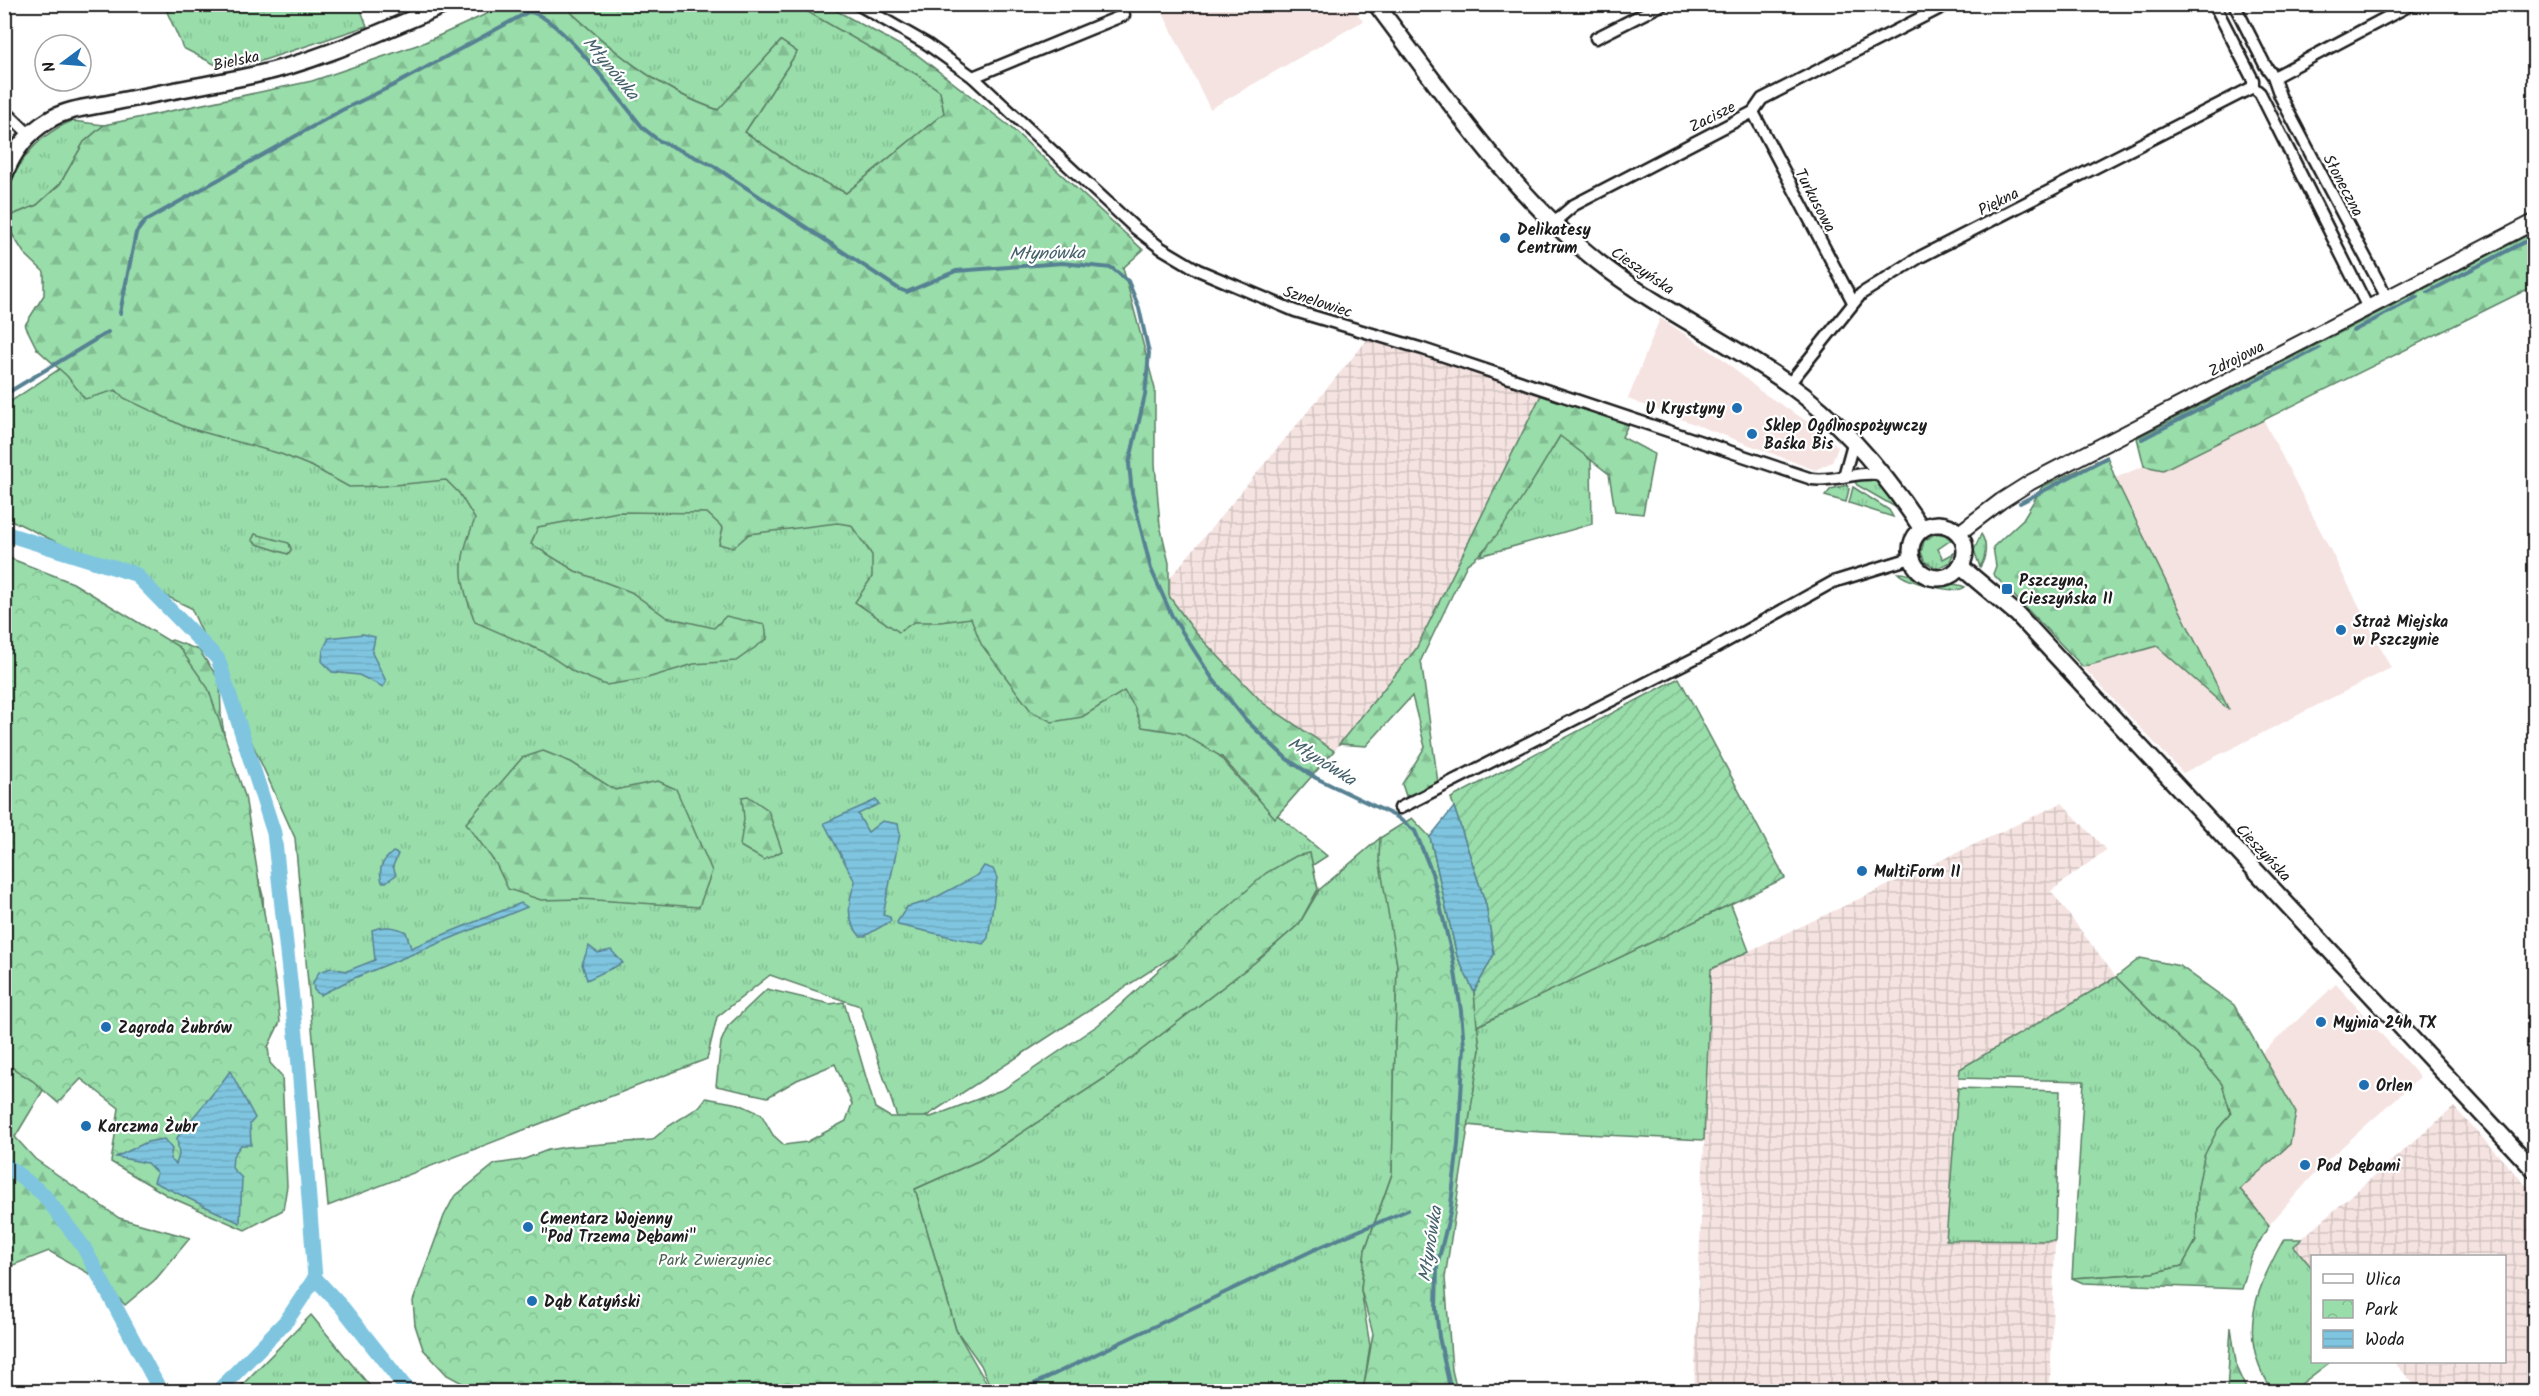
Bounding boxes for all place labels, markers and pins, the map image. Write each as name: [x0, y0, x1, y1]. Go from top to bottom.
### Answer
place label: Delikatesy Centrum: [1517, 218, 1591, 261]
marker: Delikatesy Centrum: [1498, 231, 1512, 245]
place label: U Krystyny: [1645, 397, 1726, 422]
marker: U Krystyny: [1730, 401, 1744, 415]
place label: Sklep Ogólnospożywczy Baśka Bis: [1764, 414, 1928, 457]
marker: Sklep Ogólnospożywczy Baśka Bis: [1745, 427, 1759, 441]
place label: Pszczyna, Cieszyńska II: [2019, 569, 2113, 612]
marker: Pszczyna, Cieszyńska II: [2000, 582, 2014, 596]
place label: Straż Miejska w Pszczynie: [2353, 610, 2448, 653]
marker: Straż Miejska w Pszczynie: [2334, 623, 2348, 637]
place label: MultiForm II: [1874, 860, 1960, 885]
marker: MultiForm II: [1855, 864, 1869, 878]
place label: Myjnia 24h TX: [2333, 1011, 2437, 1036]
marker: Myjnia 24h TX: [2314, 1015, 2328, 1029]
place label: Zagroda Żubrów: [118, 1016, 232, 1041]
marker: Zagroda Żubrów: [99, 1020, 113, 1034]
place label: Orlen: [2376, 1074, 2413, 1099]
marker: Orlen: [2357, 1078, 2371, 1092]
place label: Karczma Żubr: [98, 1115, 199, 1140]
marker: Karczma Żubr: [79, 1119, 93, 1133]
place label: Pod Dębami: [2317, 1154, 2401, 1179]
marker: Pod Dębami: [2298, 1158, 2312, 1172]
place label: Cmentarz Wojenny "Pod Trzema Dębami": [540, 1207, 696, 1250]
marker: Cmentarz Wojenny "Pod Trzema Dębami": [521, 1220, 535, 1234]
place label: Dąb Katyński: [544, 1290, 641, 1315]
marker: Dąb Katyński: [525, 1294, 539, 1308]

